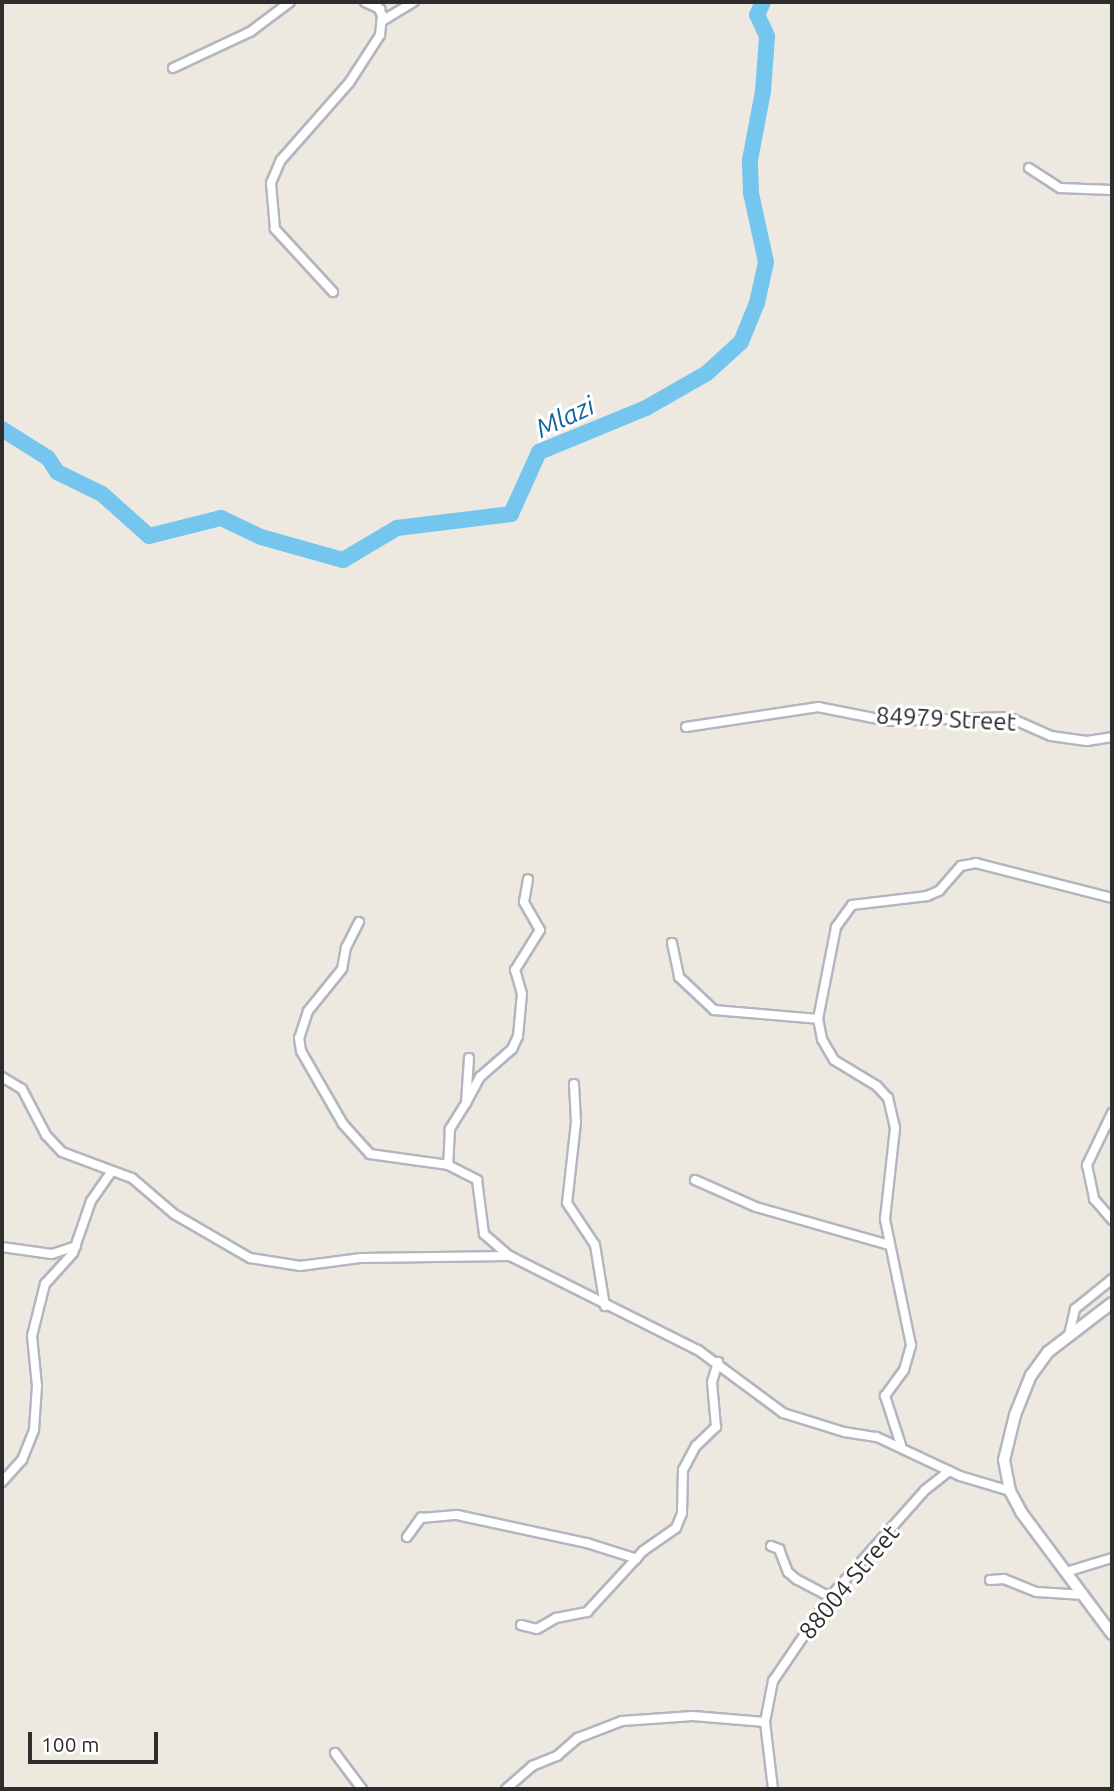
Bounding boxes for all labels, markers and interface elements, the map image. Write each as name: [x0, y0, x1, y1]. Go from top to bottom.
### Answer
water label: Mlazi: [531, 390, 599, 444]
street label: 84979 Street: [875, 701, 1017, 737]
street label: 88004 Street: [793, 1519, 905, 1645]
scale bar: [32, 1718, 161, 1762]
text: 100 m: [41, 1732, 99, 1756]

